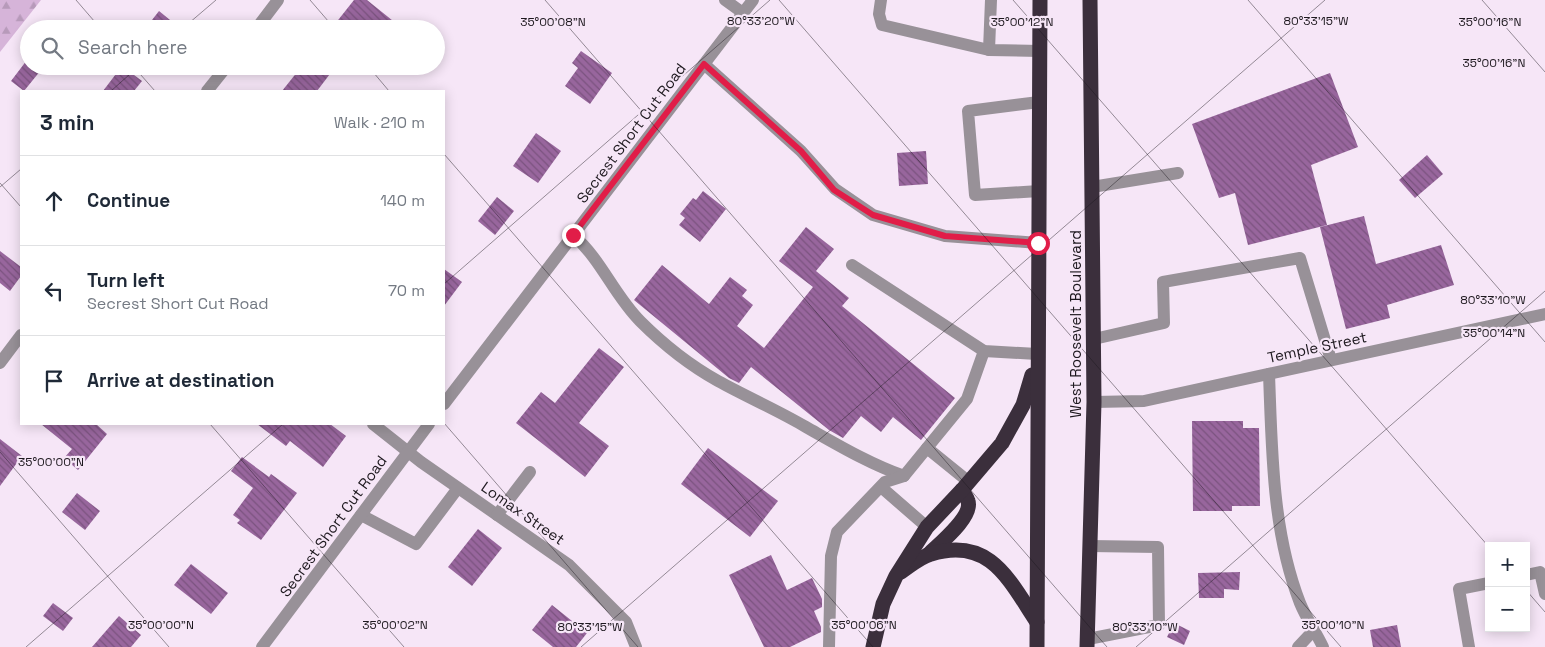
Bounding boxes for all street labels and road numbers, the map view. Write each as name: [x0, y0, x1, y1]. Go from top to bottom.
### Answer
street label: Secrest Short Cut Road: [572, 59, 690, 207]
street label: West Roosevelt Boulevard: [1066, 230, 1085, 418]
street label: Temple Street: [1266, 327, 1368, 367]
street label: Secrest Short Cut Road: [275, 452, 391, 600]
street label: Lomax Street: [478, 477, 568, 549]

